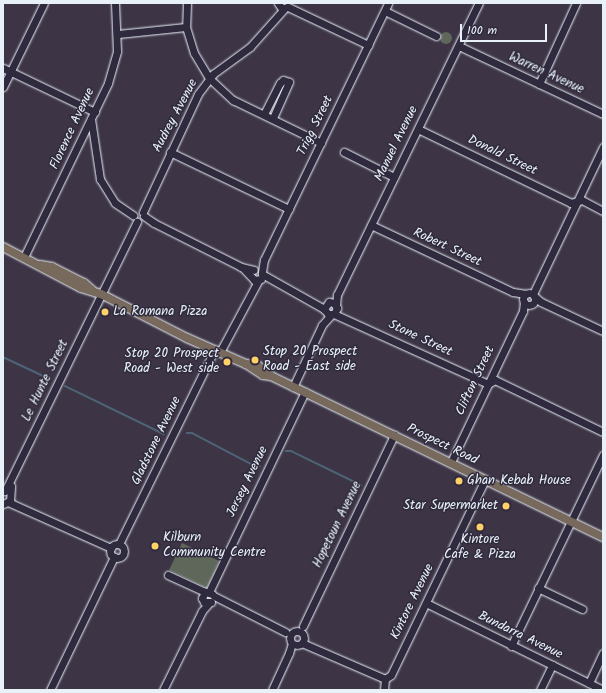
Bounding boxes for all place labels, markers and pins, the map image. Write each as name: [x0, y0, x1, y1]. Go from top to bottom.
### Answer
place label: La Romana Pizza: [113, 304, 207, 320]
marker: La Romana Pizza: [100, 307, 110, 317]
place label: Stop 20 Prospect Road - East side: [263, 345, 357, 376]
place label: Stop 20 Prospect Road - West side: [124, 347, 219, 378]
marker: Stop 20 Prospect Road - East side: [250, 355, 260, 365]
marker: Stop 20 Prospect Road - West side: [222, 357, 232, 367]
place label: Ghan Kebab House: [467, 473, 571, 489]
marker: Ghan Kebab House: [454, 476, 464, 486]
place label: Star Supermarket: [403, 498, 498, 514]
marker: Star Supermarket: [501, 501, 511, 511]
marker: Kintore Cafe & Pizza: [475, 522, 485, 532]
place label: Kilburn Community Centre: [163, 531, 266, 562]
place label: Kintore Cafe & Pizza: [444, 533, 516, 564]
marker: Kilburn Community Centre: [150, 541, 160, 551]

